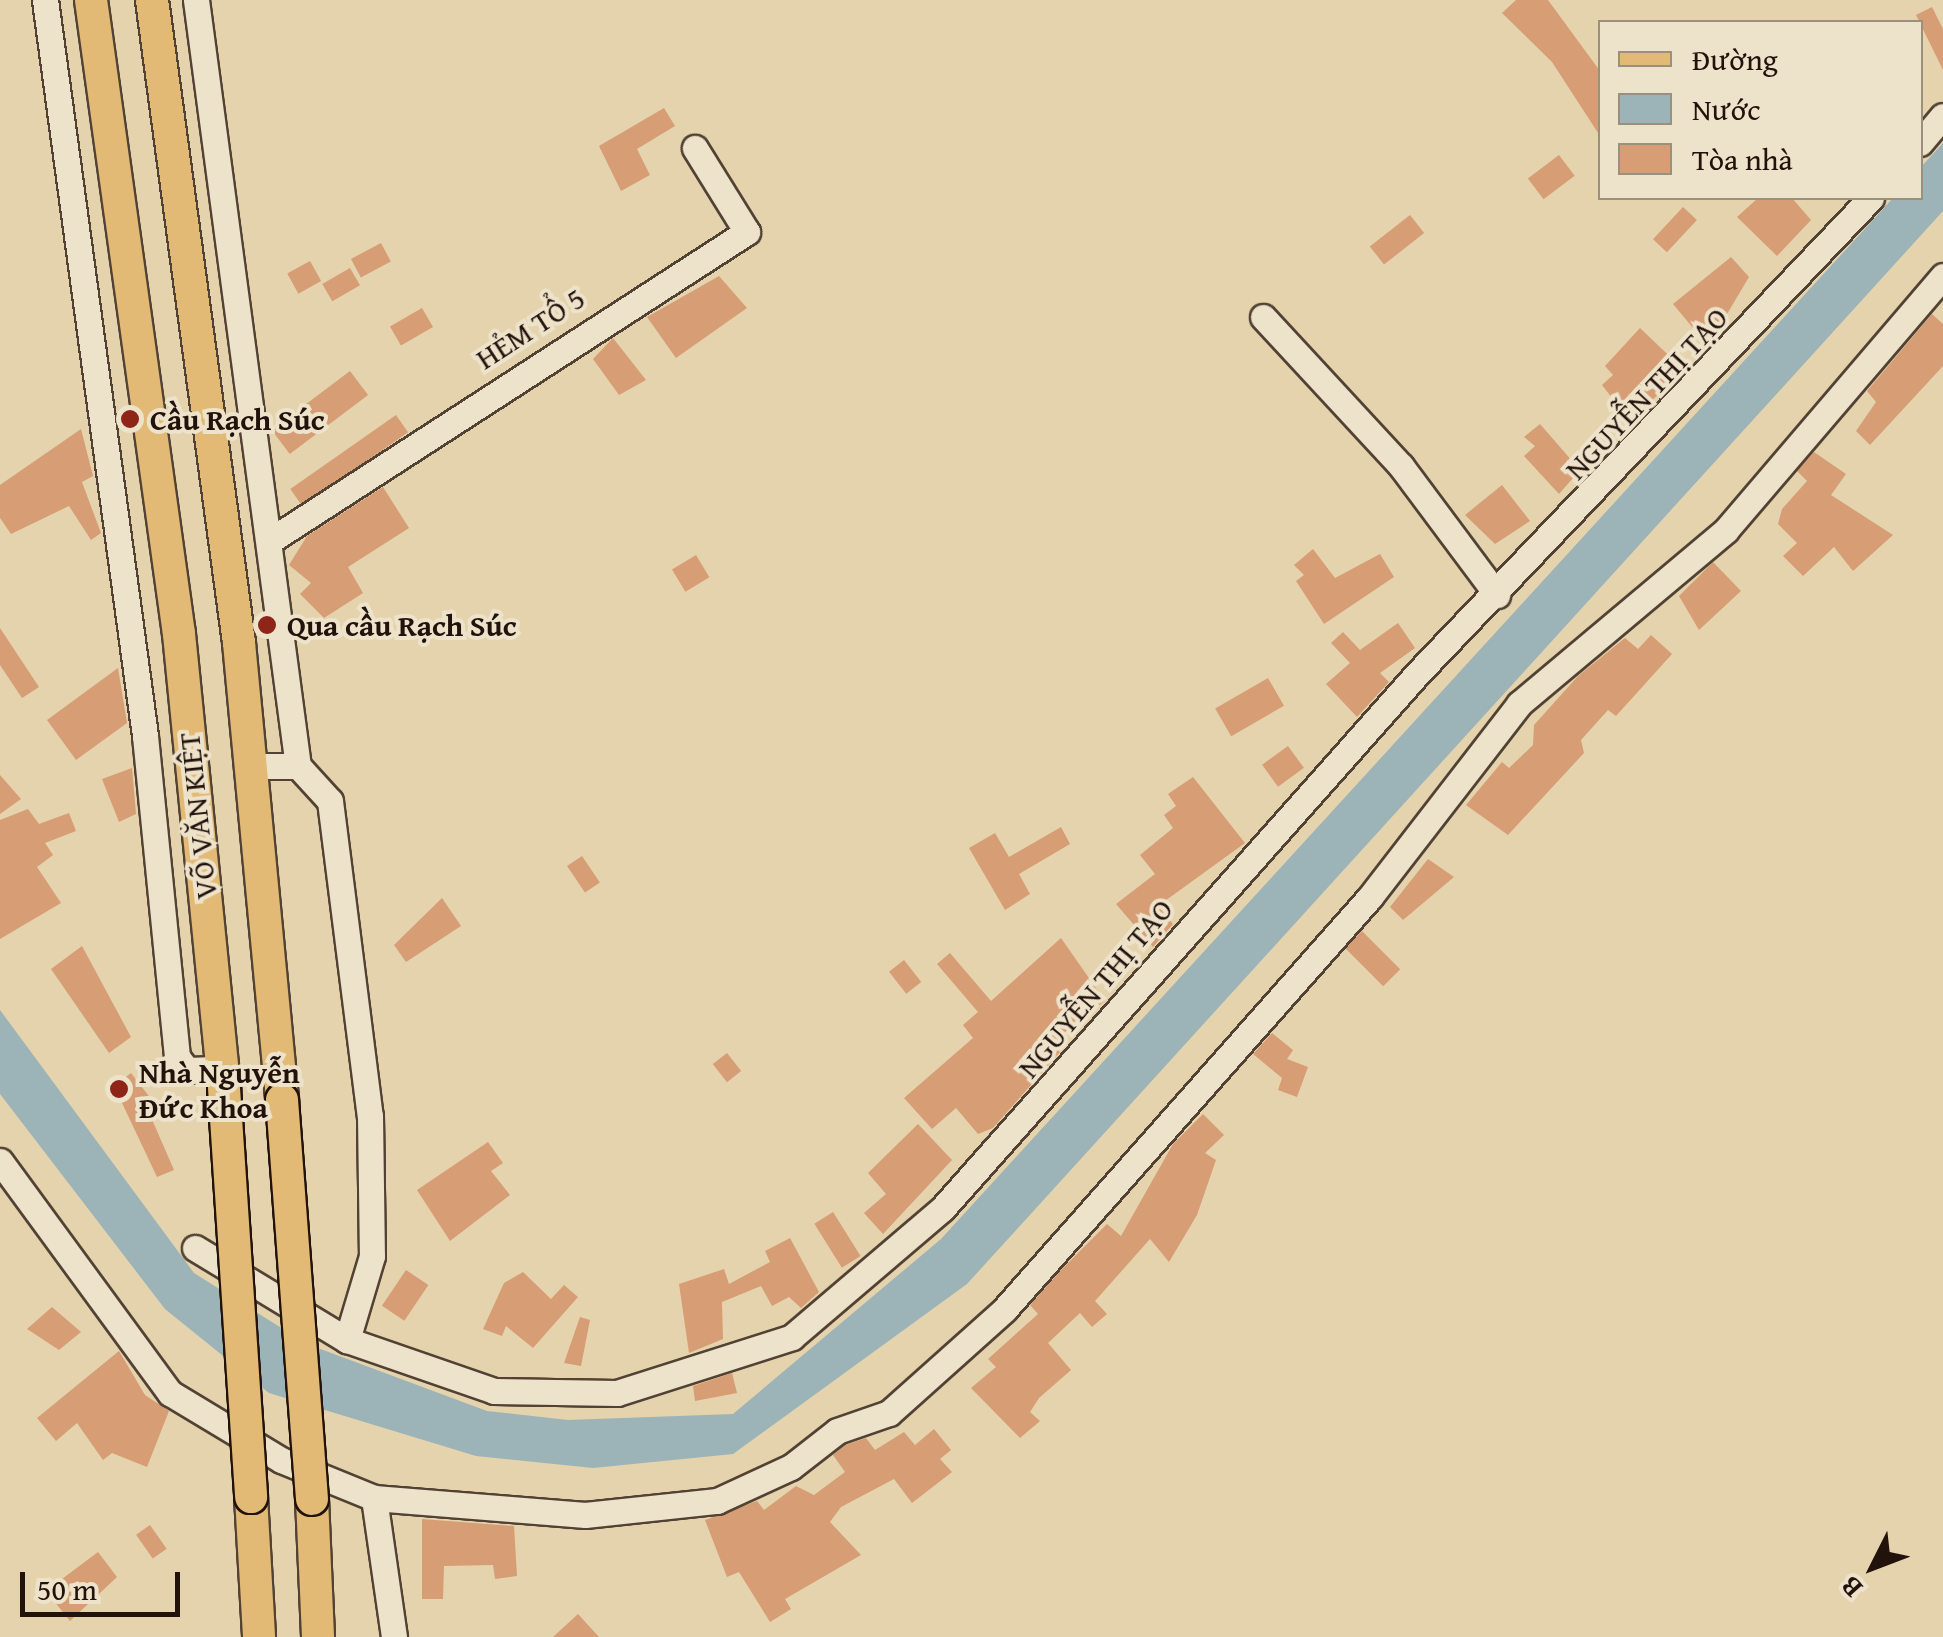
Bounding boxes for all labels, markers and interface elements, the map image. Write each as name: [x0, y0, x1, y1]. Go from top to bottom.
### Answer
legend: [1598, 20, 1923, 200]
text: Đường: [1692, 37, 1778, 81]
text: Nước: [1692, 87, 1761, 131]
text: Tòa nhà: [1692, 137, 1793, 181]
street label: HẺM TỔ 5: [469, 280, 591, 376]
street label: NGUYỄN THỊ TẠO: [1557, 299, 1735, 487]
place label: Cầu Rạch Súc: [150, 401, 325, 437]
marker: Cầu Rạch Súc: [119, 408, 141, 430]
place label: Qua cầu Rạch Súc: [287, 607, 517, 643]
marker: Qua cầu Rạch Súc: [256, 614, 278, 636]
street label: VÕ VĂN KIỆT: [170, 731, 224, 901]
street label: NGUYỄN THỊ TẠO: [1010, 891, 1180, 1085]
place label: Nhà Nguyễn Đức Khoa: [139, 1054, 300, 1124]
marker: Nhà Nguyễn Đức Khoa: [108, 1078, 130, 1100]
north arrow: [1823, 1517, 1923, 1617]
scale bar: [25, 1552, 185, 1614]
text: 50 m: [37, 1567, 97, 1611]
text: B: [1829, 1567, 1871, 1608]

